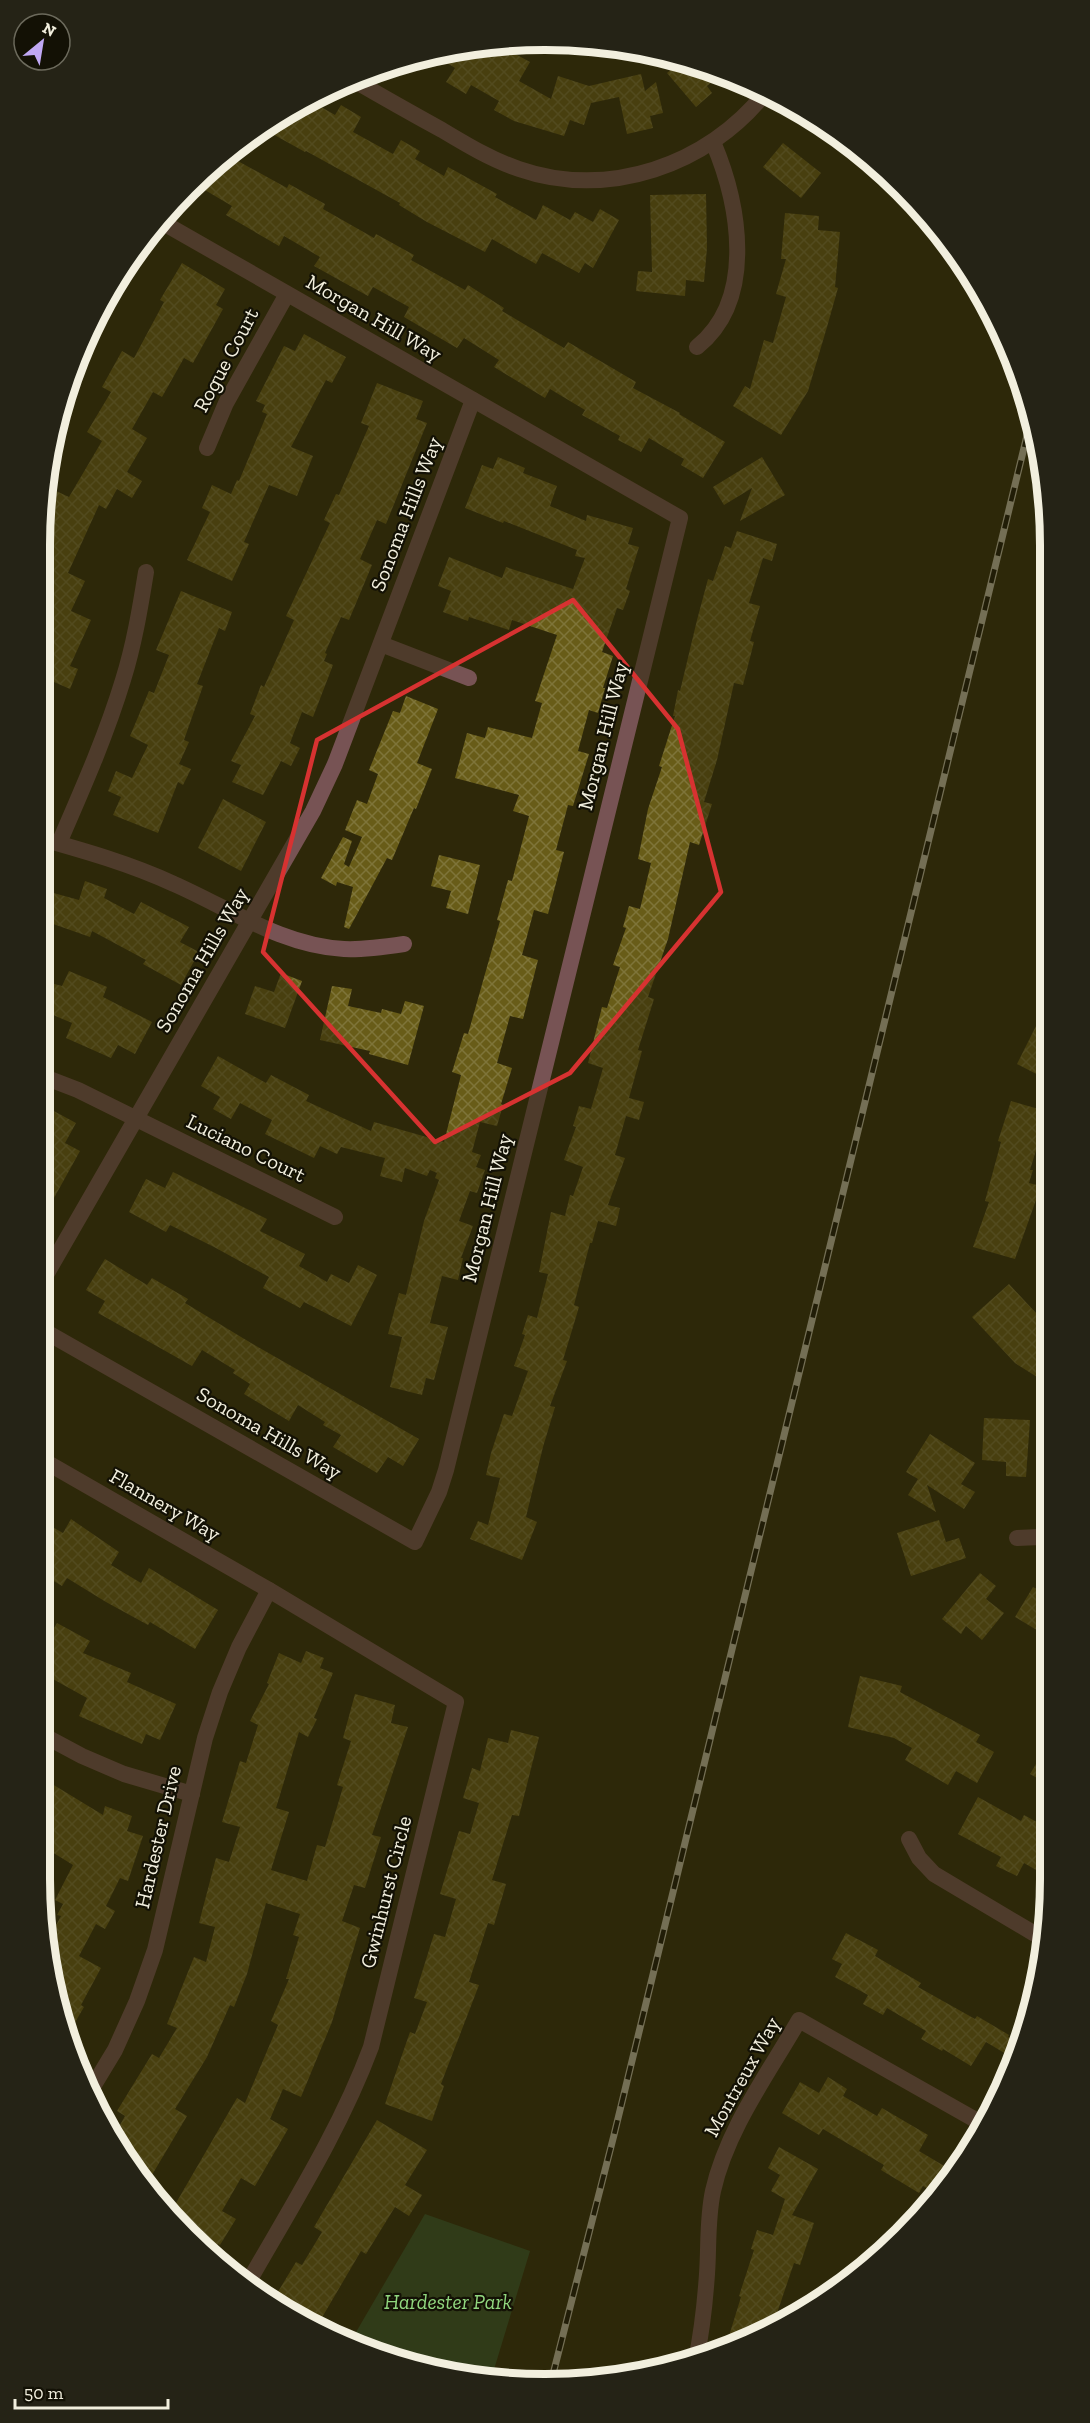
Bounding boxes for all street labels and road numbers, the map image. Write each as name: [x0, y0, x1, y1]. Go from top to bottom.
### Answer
street label: Morgan Hill Way: [302, 269, 447, 367]
street label: Rogue Court: [188, 303, 263, 416]
street label: Sonoma Hills Way: [365, 433, 447, 594]
street label: Morgan Hill Way: [572, 659, 633, 813]
street label: Sonoma Hills Way: [150, 883, 253, 1037]
street label: Luciano Court: [183, 1108, 310, 1187]
street label: Morgan Hill Way: [456, 1131, 517, 1285]
street label: Sonoma Hills Way: [192, 1381, 346, 1484]
street label: Flannery Way: [105, 1463, 225, 1546]
street label: Hardester Drive: [129, 1763, 186, 1911]
street label: Gwinhurst Circle: [355, 1813, 417, 1971]
street label: Montreux Way: [698, 2012, 785, 2141]

